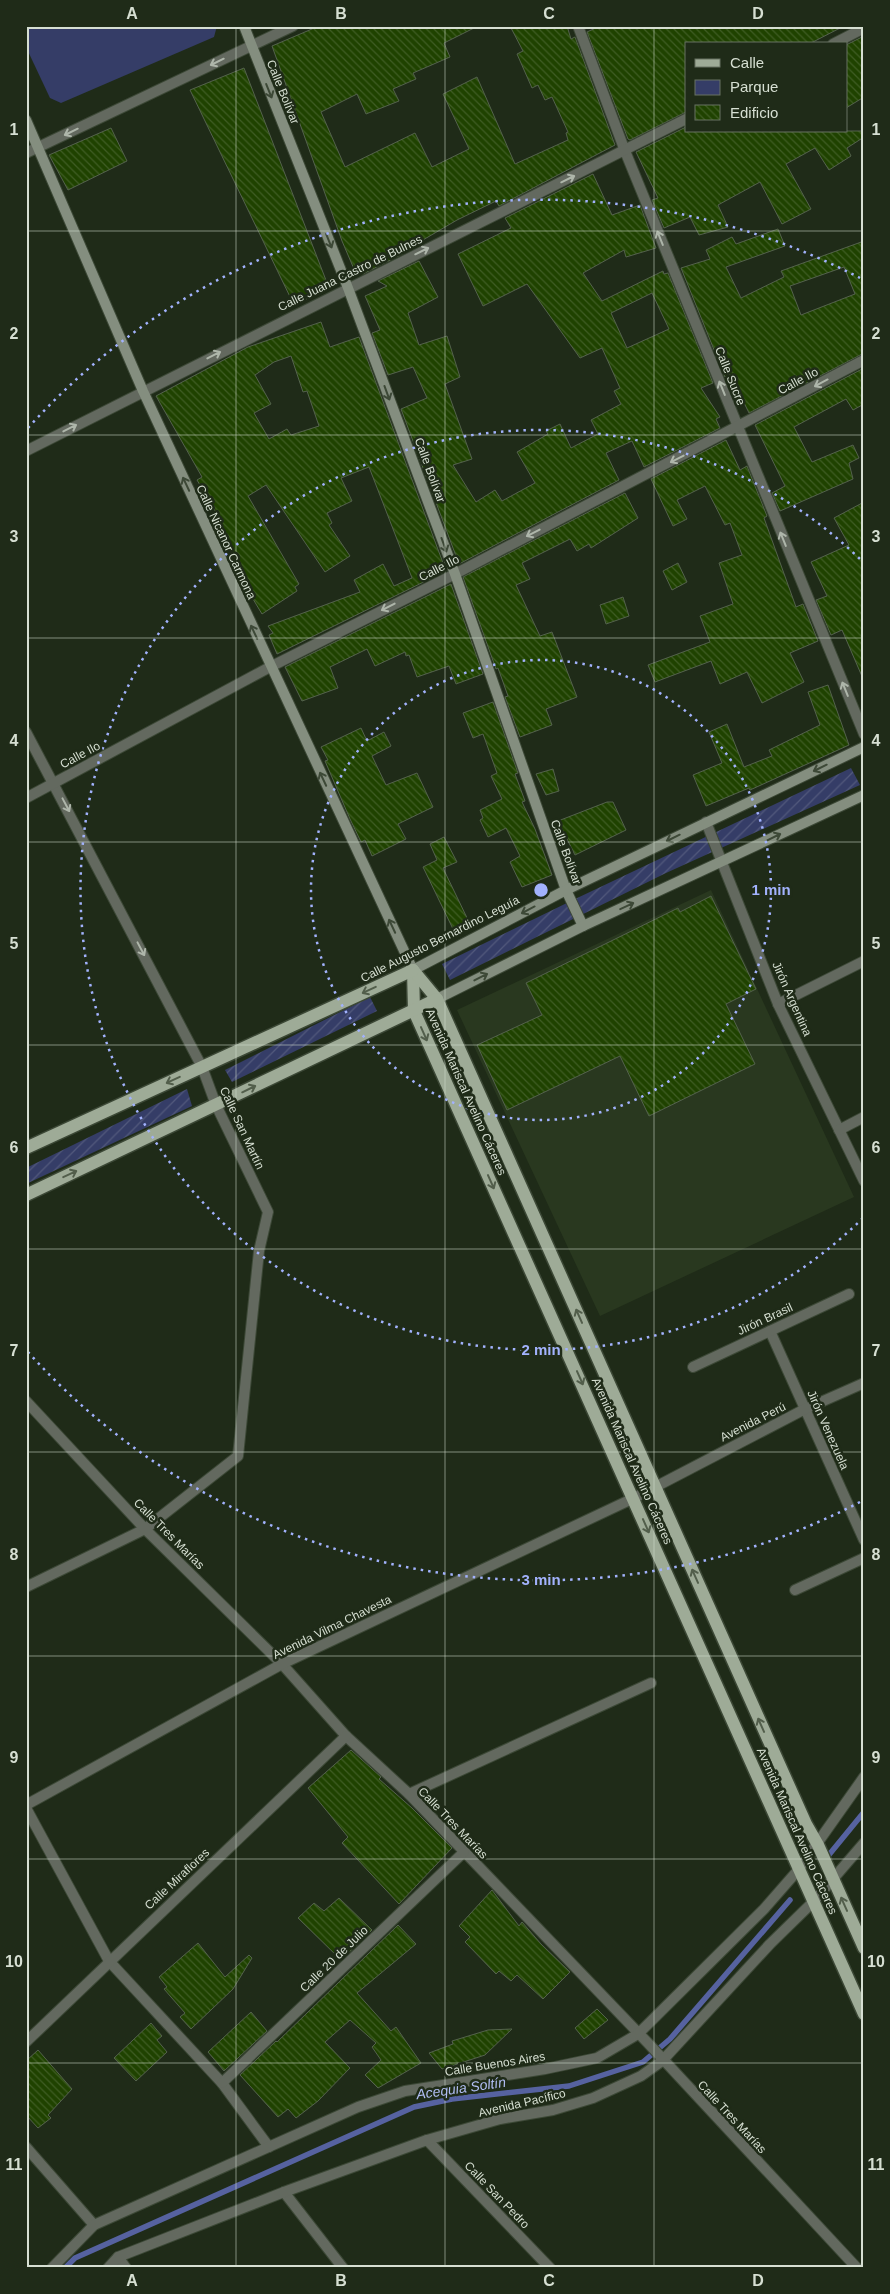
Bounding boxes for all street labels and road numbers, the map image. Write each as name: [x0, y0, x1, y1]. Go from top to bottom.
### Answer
street label: Calle Bolívar: [264, 58, 302, 126]
street label: Calle Juana Castro de Bulnes: [276, 232, 424, 314]
street label: Calle Sucre: [712, 345, 748, 408]
street label: Calle Ilo: [776, 364, 821, 397]
street label: Calle Bolívar: [412, 436, 448, 504]
street label: Calle Nicanor Carmona: [193, 483, 259, 602]
street label: Calle Ilo: [417, 552, 462, 584]
street label: Calle Ilo: [58, 738, 103, 771]
street label: Calle Bolívar: [548, 818, 584, 886]
street label: Calle Augusto Bernardino Leguía: [358, 893, 522, 985]
street label: Jirón Argentina: [769, 960, 815, 1039]
street label: Avenida Mariscal Avelino Cáceres: [423, 1006, 509, 1178]
street label: Calle San Martín: [217, 1085, 267, 1171]
street label: Jirón Brasil: [735, 1300, 795, 1338]
street label: Avenida Mariscal Avelino Cáceres: [589, 1375, 675, 1547]
street label: Jirón Venezuela: [804, 1388, 852, 1472]
street label: Avenida Perú: [718, 1399, 788, 1445]
street label: Calle Tres Marías: [131, 1496, 207, 1572]
street label: Avenida Vilma Chavesta: [270, 1592, 394, 1662]
street label: Avenida Mariscal Avelino Cáceres: [754, 1745, 840, 1917]
street label: Calle Tres Marías: [415, 1784, 491, 1862]
street label: Calle Miraflores: [142, 1845, 212, 1913]
street label: Calle 20 de Julio: [297, 1923, 371, 1995]
street label: Calle Buenos Aires: [444, 2049, 546, 2079]
street label: Calle Tres Marías: [695, 2078, 769, 2156]
street label: Avenida Pacífico: [477, 2086, 567, 2120]
street label: Calle San Pedro: [462, 2159, 533, 2232]

